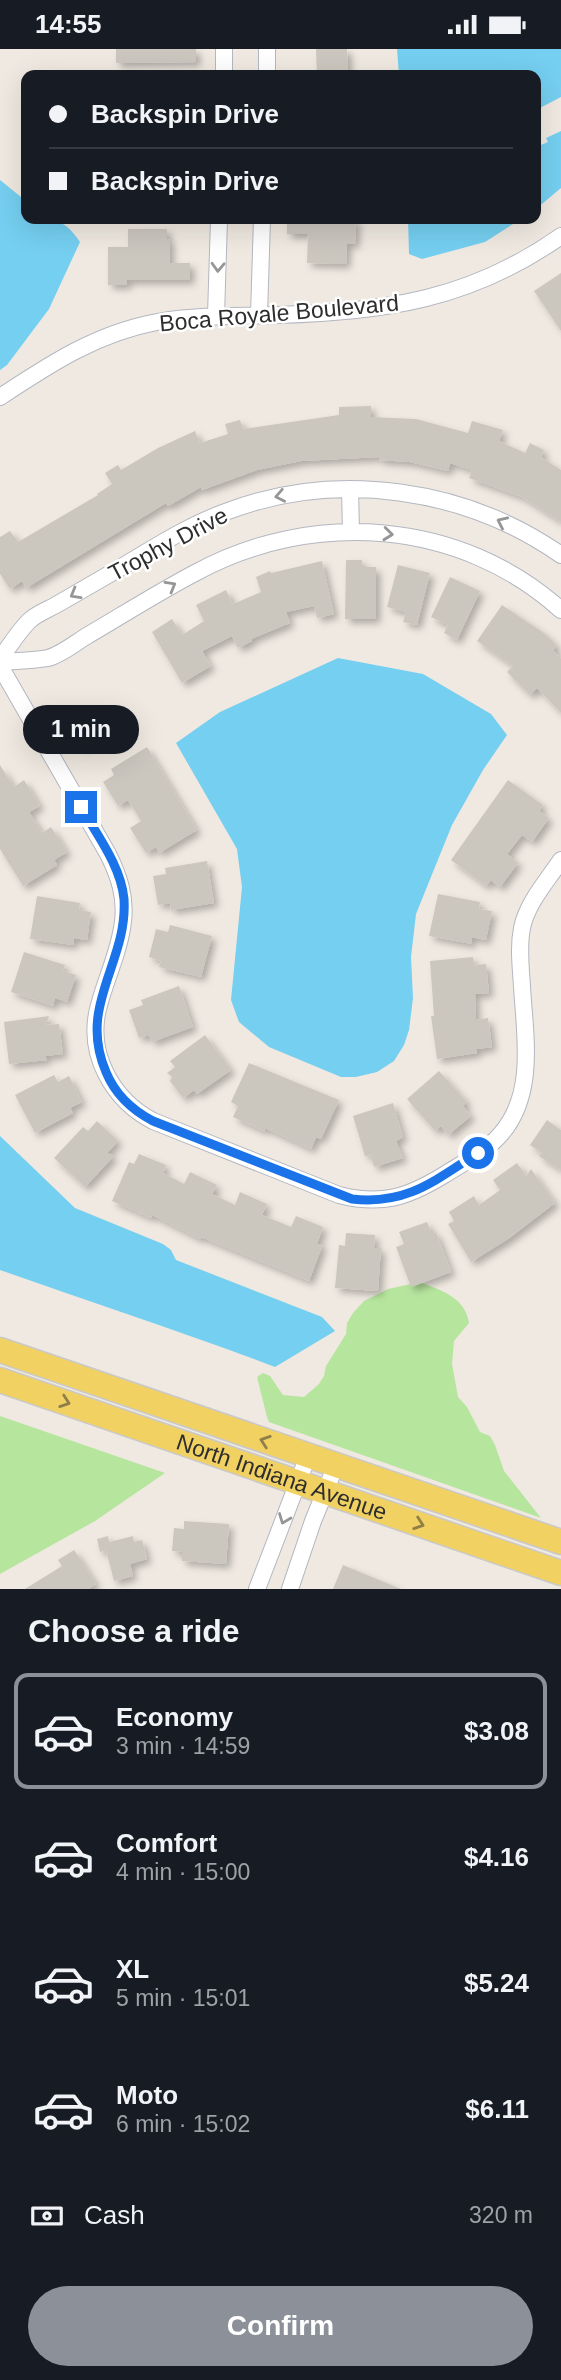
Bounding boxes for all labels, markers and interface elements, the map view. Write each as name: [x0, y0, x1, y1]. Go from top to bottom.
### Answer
text: 14:55: [35, 9, 102, 39]
text: Backspin Drive: [91, 99, 279, 129]
text: Backspin Drive: [91, 166, 279, 196]
one-way arrow: [210, 262, 225, 273]
street label: Boca Royale Boulevard: [158, 290, 400, 336]
one-way arrow: [274, 488, 286, 503]
street label: Trophy Drive: [104, 502, 232, 586]
one-way arrow: [497, 516, 509, 530]
one-way arrow: [382, 526, 393, 541]
one-way arrow: [164, 582, 177, 595]
one-way arrow: [70, 585, 83, 598]
callout: 1 min: [23, 705, 139, 755]
text: 1 min: [51, 716, 111, 742]
route end: [65, 791, 97, 823]
route start: [462, 1137, 494, 1169]
one-way arrow: [58, 1394, 70, 1408]
street label: North Indiana Avenue: [173, 1429, 390, 1525]
one-way arrow: [259, 1435, 271, 1449]
one-way arrow: [278, 1513, 292, 1525]
one-way arrow: [412, 1516, 424, 1530]
text: Choose a ride: [28, 1613, 240, 1649]
icon: car: [32, 1700, 95, 1763]
text: Economy: [116, 1702, 233, 1732]
text: $3.08: [464, 1716, 529, 1746]
text: 3 min · 14:59: [116, 1733, 250, 1759]
icon: car: [32, 1826, 95, 1889]
text: Comfort: [116, 1828, 217, 1858]
text: $4.16: [464, 1842, 529, 1872]
text: 4 min · 15:00: [116, 1859, 250, 1885]
icon: car: [32, 1952, 95, 2015]
text: XL: [116, 1954, 149, 1984]
text: $5.24: [464, 1968, 529, 1998]
text: 5 min · 15:01: [116, 1985, 250, 2011]
icon: car: [32, 2078, 95, 2141]
text: Moto: [116, 2080, 178, 2110]
text: $6.11: [465, 2094, 529, 2124]
text: 6 min · 15:02: [116, 2111, 250, 2137]
icon: cash: [28, 2197, 66, 2235]
text: Cash: [84, 2200, 145, 2230]
text: 320 m: [469, 2202, 533, 2228]
button: Confirm: [28, 2286, 533, 2366]

